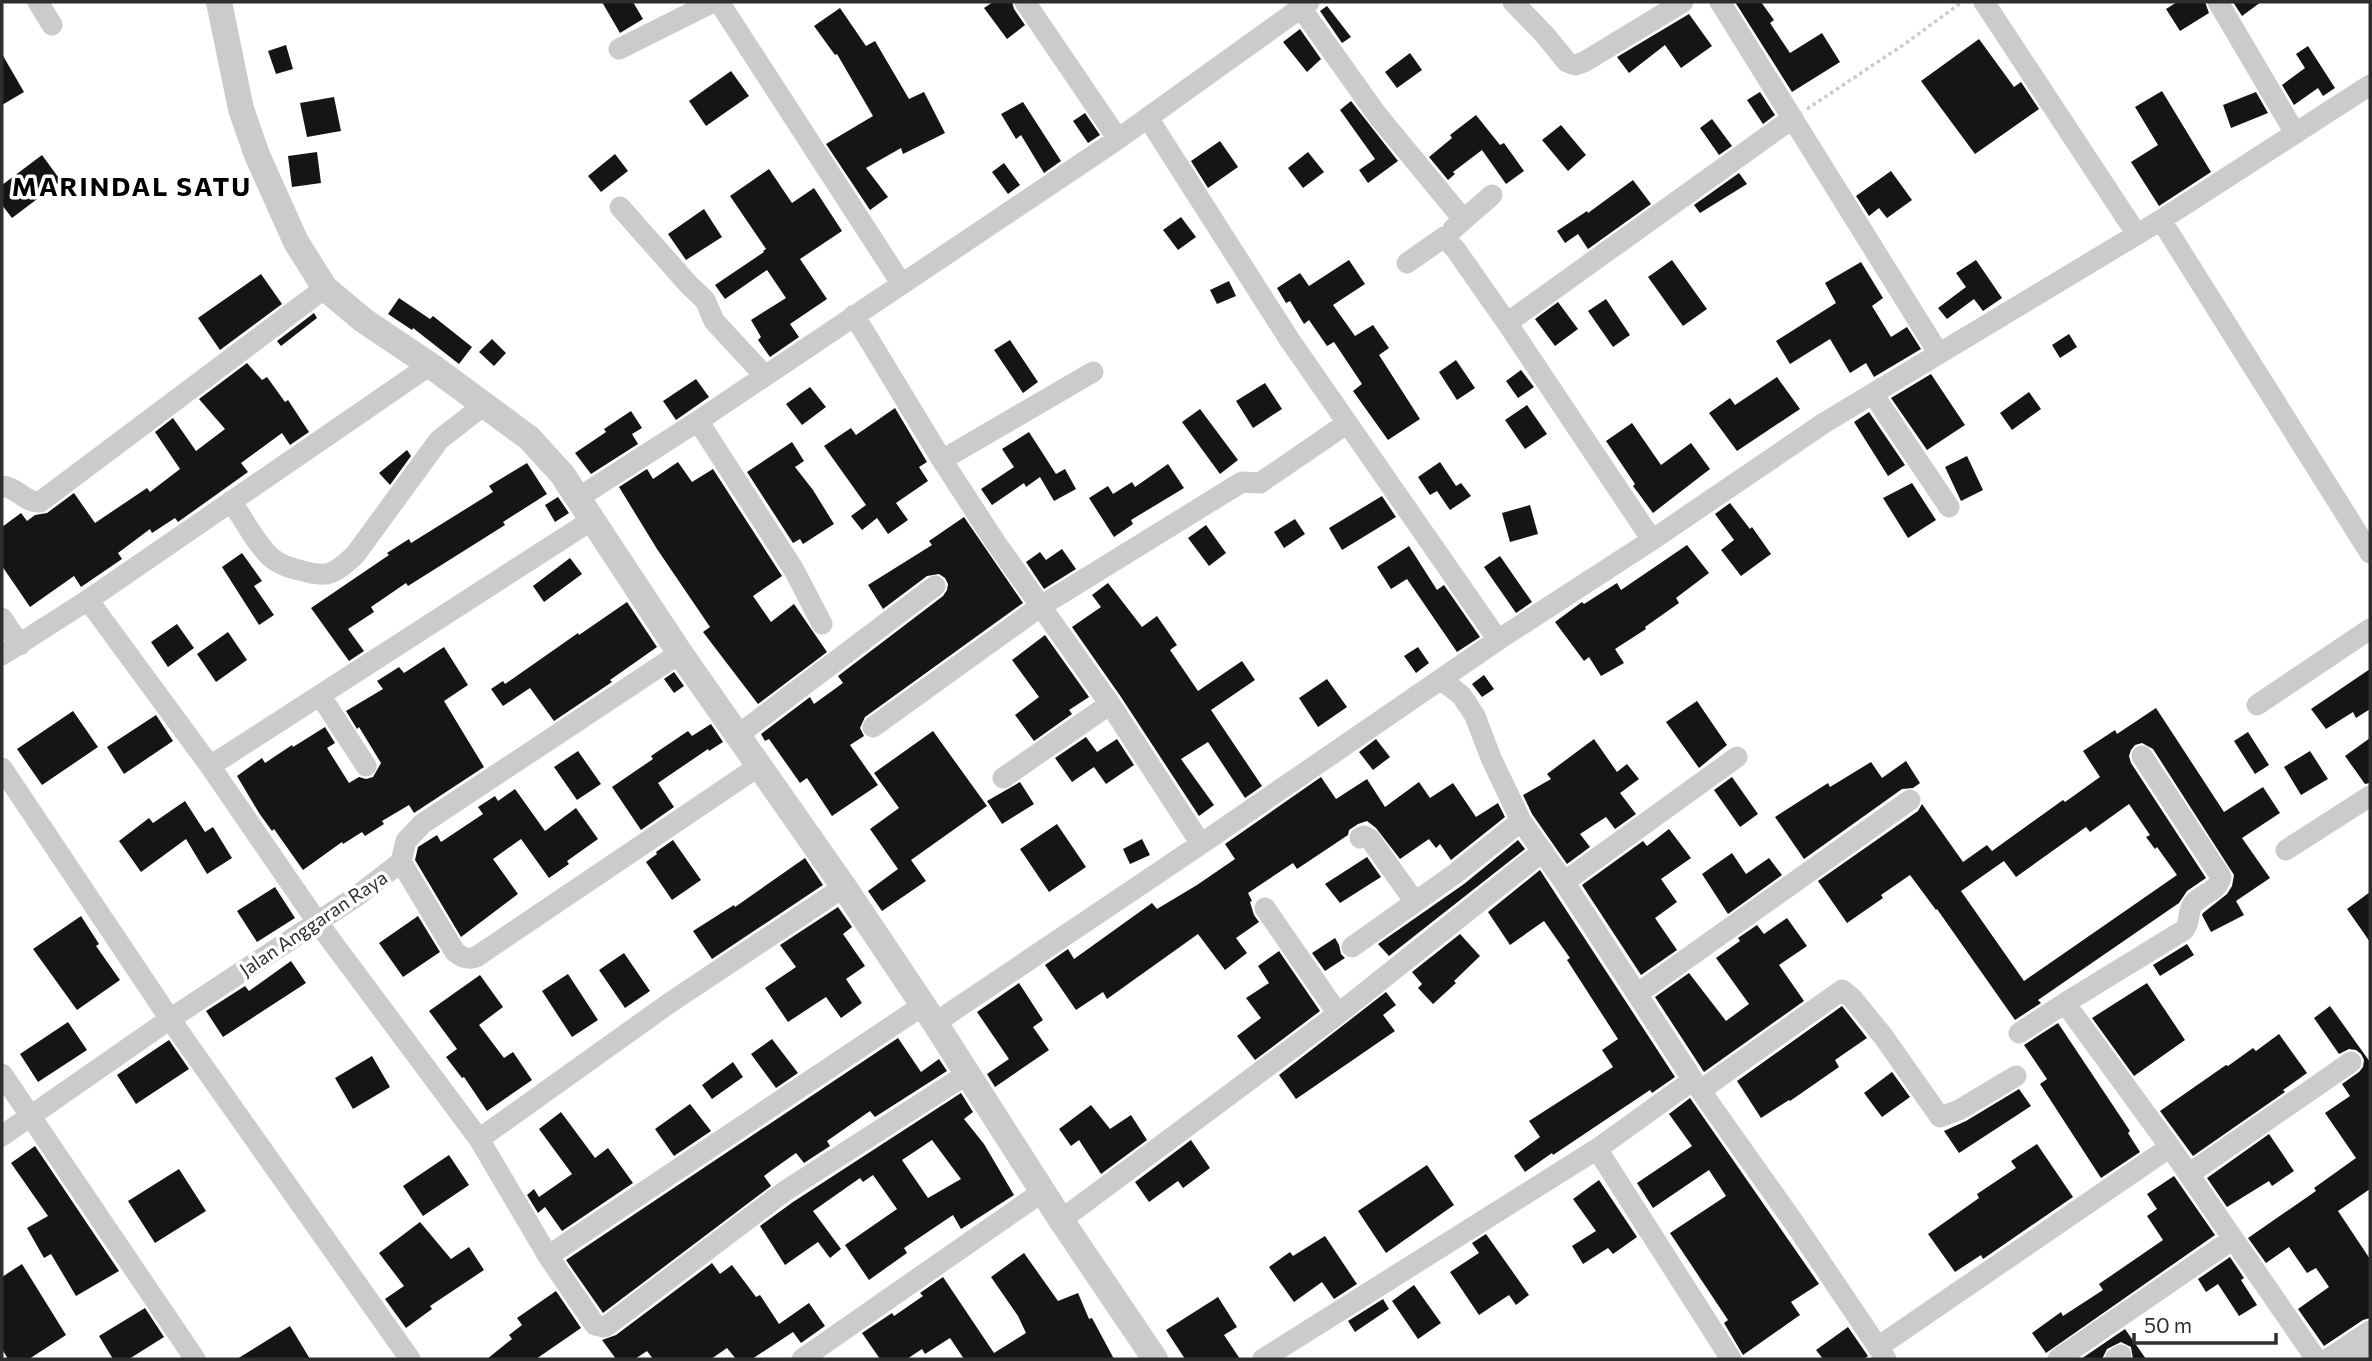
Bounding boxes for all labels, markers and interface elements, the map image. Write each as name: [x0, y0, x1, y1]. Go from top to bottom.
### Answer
district label: MARINDAL SATU: [12, 170, 252, 201]
street label: Jalan Anggaran Raya: [235, 865, 391, 981]
scale bar: [2134, 1302, 2276, 1346]
text: 50 m: [2144, 1312, 2192, 1337]

